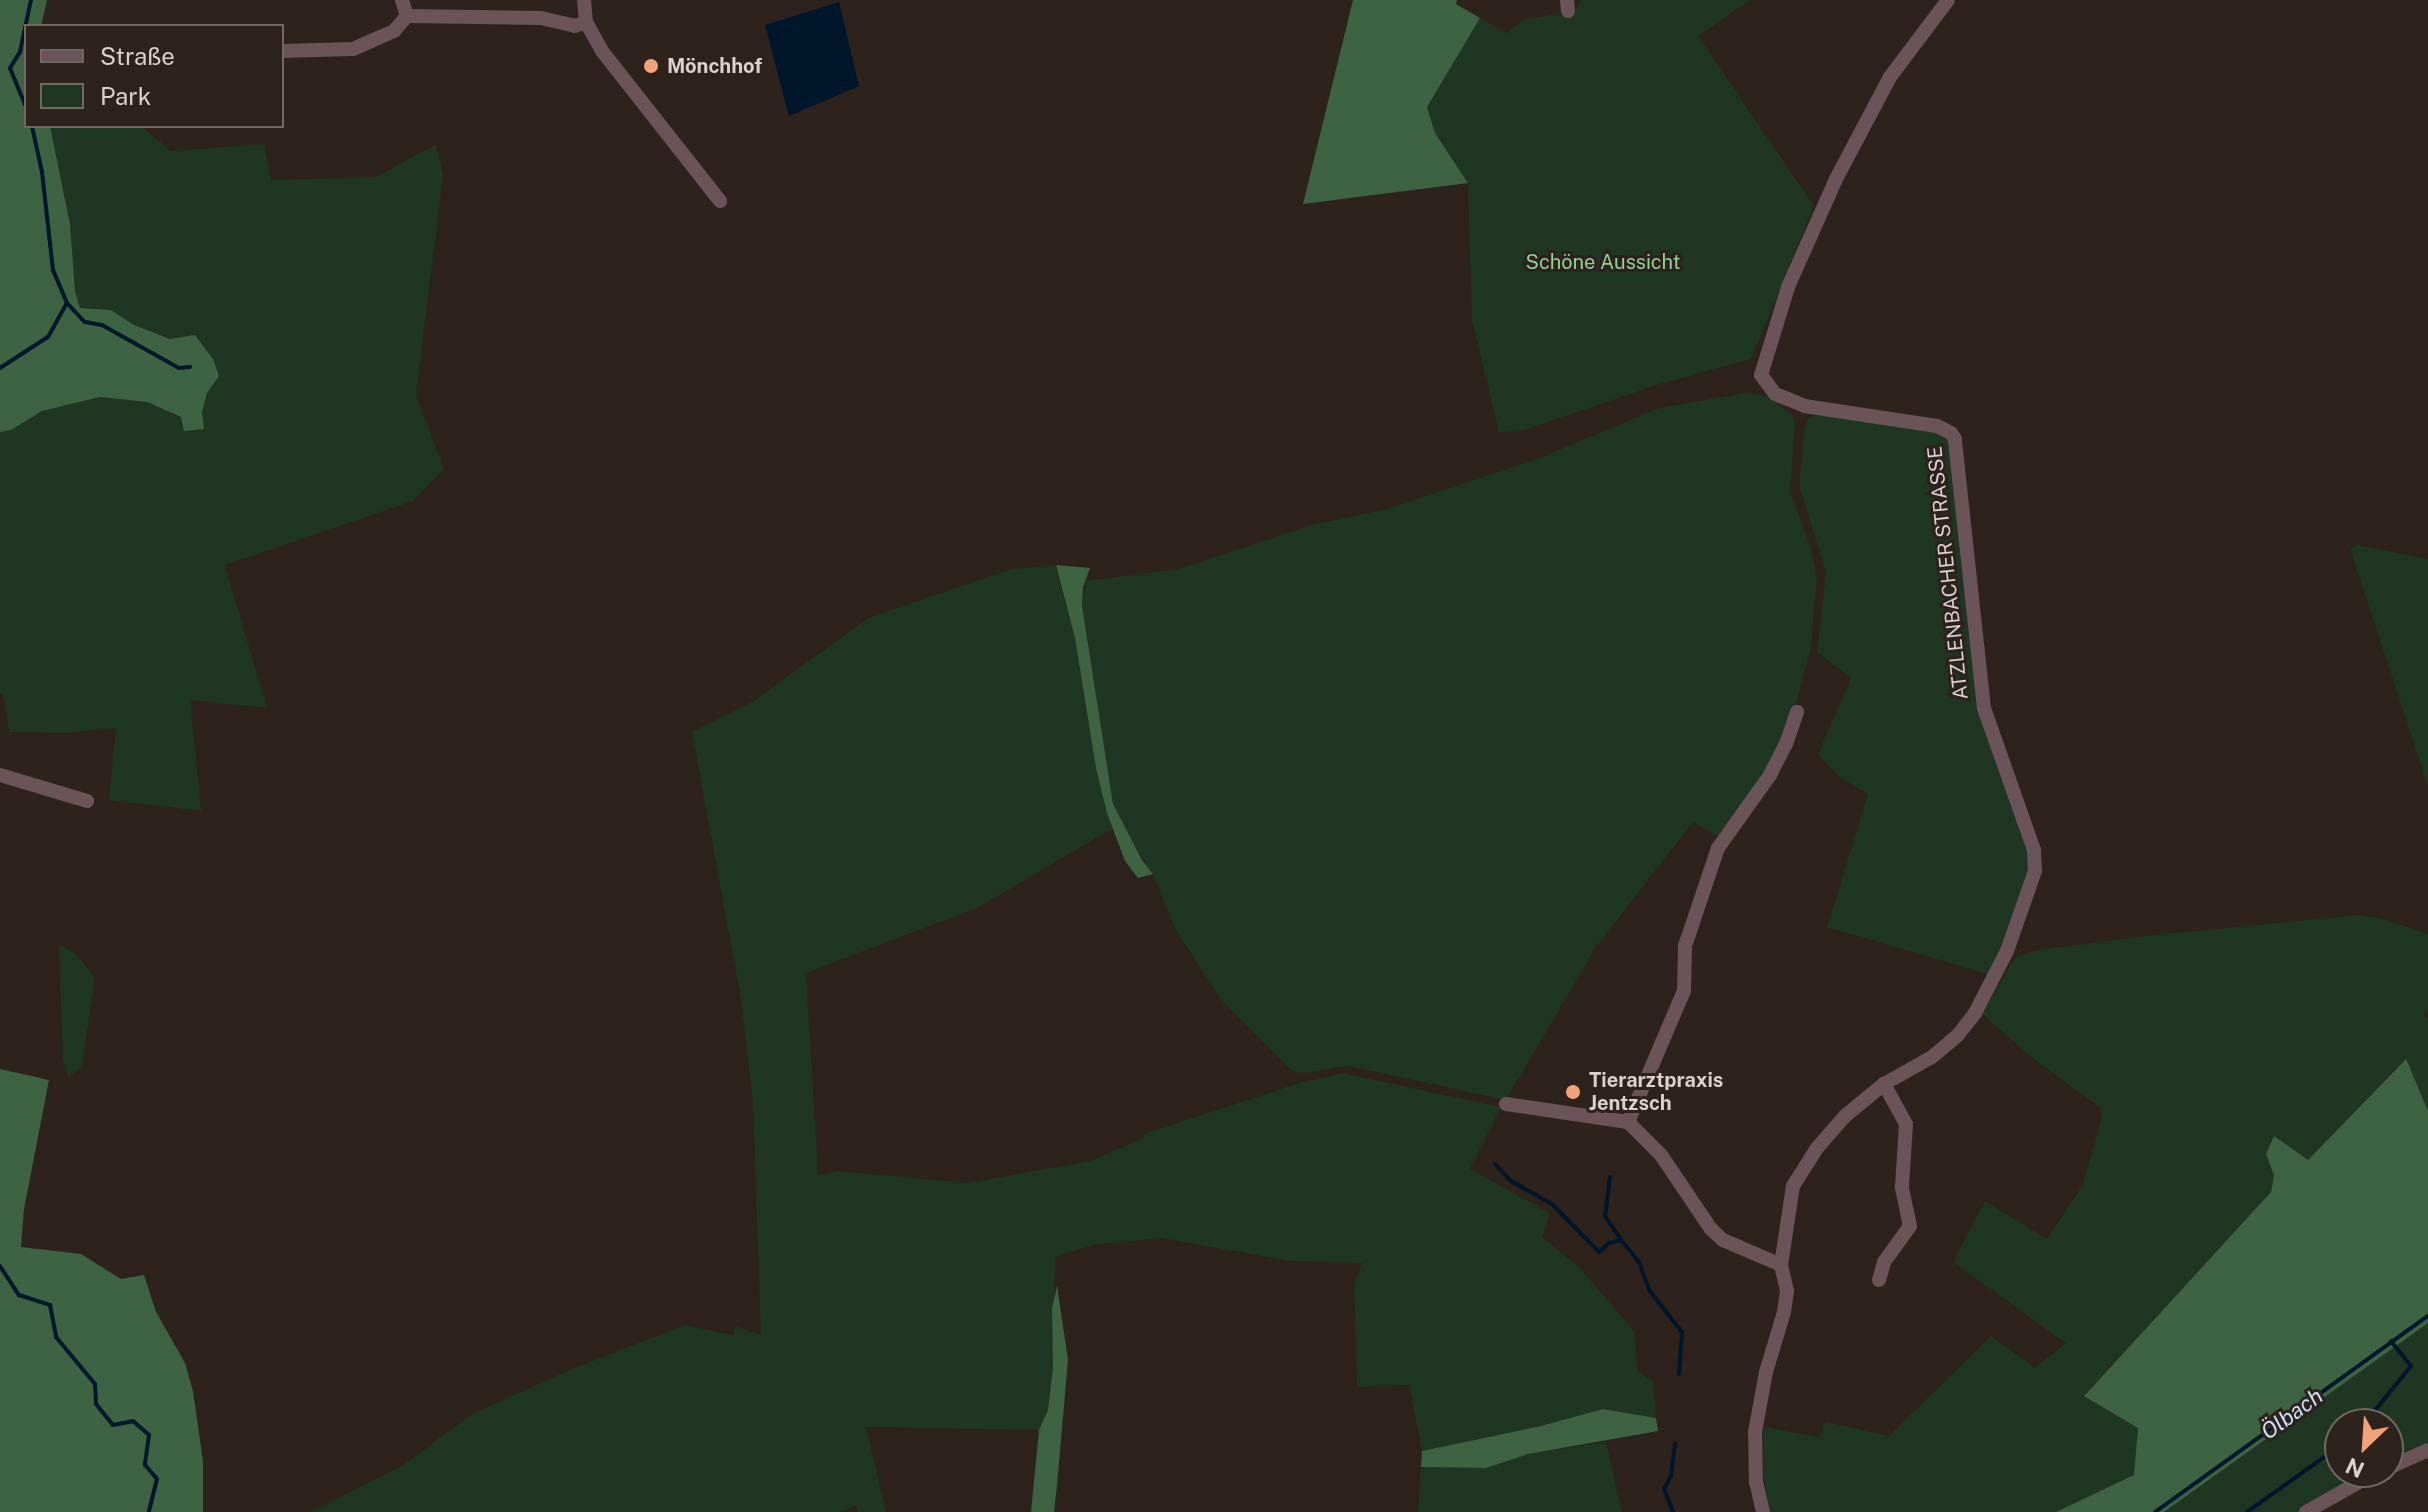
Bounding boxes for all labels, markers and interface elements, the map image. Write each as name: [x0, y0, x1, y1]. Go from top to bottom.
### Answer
legend: [24, 24, 284, 128]
text: Straße: [100, 42, 175, 70]
place label: Mönchhof: [667, 54, 762, 78]
marker: Mönchhof: [642, 57, 660, 75]
text: Park: [100, 82, 151, 110]
park label: Schöne Aussicht: [1525, 250, 1681, 274]
street label: ATZLENBACHER STRASSE: [1923, 445, 1973, 701]
place label: Tierarztpraxis Jentzsch: [1589, 1068, 1723, 1115]
marker: Tierarztpraxis Jentzsch: [1564, 1083, 1582, 1101]
water label: Ölbach: [2256, 1383, 2328, 1445]
north arrow: [2324, 1408, 2404, 1488]
text: N: [2341, 1453, 2368, 1483]

